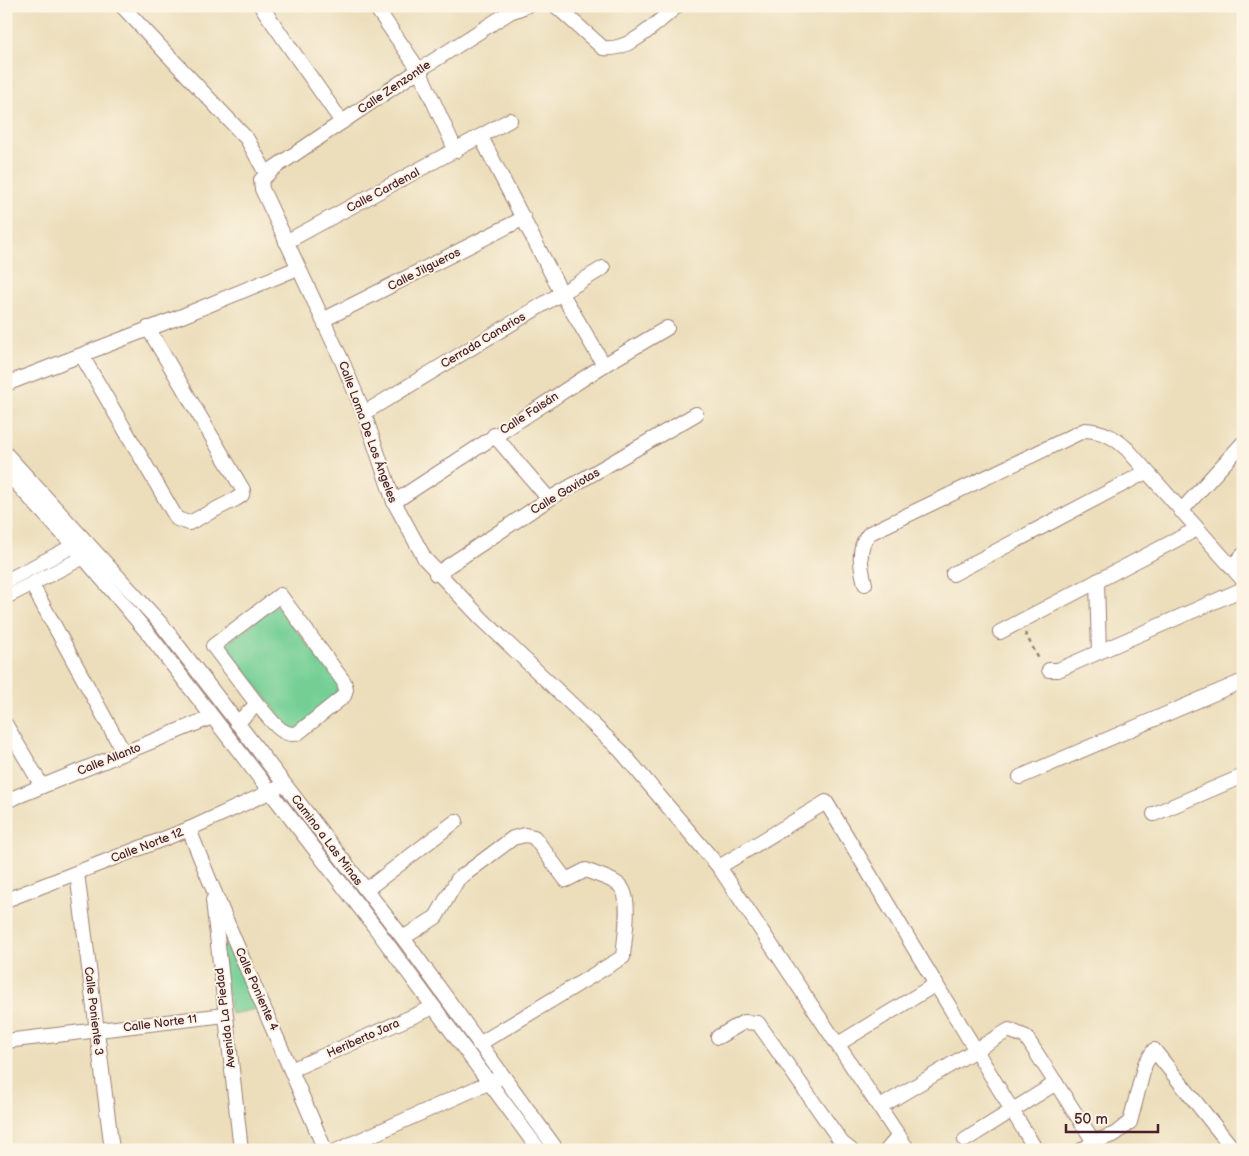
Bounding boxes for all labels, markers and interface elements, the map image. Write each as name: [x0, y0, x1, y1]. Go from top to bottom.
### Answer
street label: Calle Zenzontle: [355, 57, 434, 117]
street label: Calle Cardenal: [344, 165, 422, 216]
street label: Calle Jilgueros: [385, 245, 463, 294]
street label: Cerrada Canarios: [438, 309, 529, 372]
street label: Calle Loma De Los Ángeles: [335, 359, 402, 505]
street label: Calle Faisán: [497, 389, 562, 438]
street label: Calle Gaviotas: [528, 465, 603, 518]
street label: Calle Allanto: [75, 740, 143, 779]
street label: Camino a Las Minas: [287, 792, 366, 889]
street label: Calle Norte 12: [109, 825, 186, 866]
street label: Calle Poniente 4: [232, 945, 282, 1034]
street label: Calle Poniente 3: [81, 966, 106, 1056]
street label: Avenida La Piedad: [212, 967, 239, 1069]
street label: Calle Norte 11: [122, 1012, 198, 1035]
street label: Heriberto Jara: [325, 1016, 402, 1061]
scale bar: [1066, 1101, 1159, 1133]
text: 50 m: [1074, 1110, 1108, 1129]

